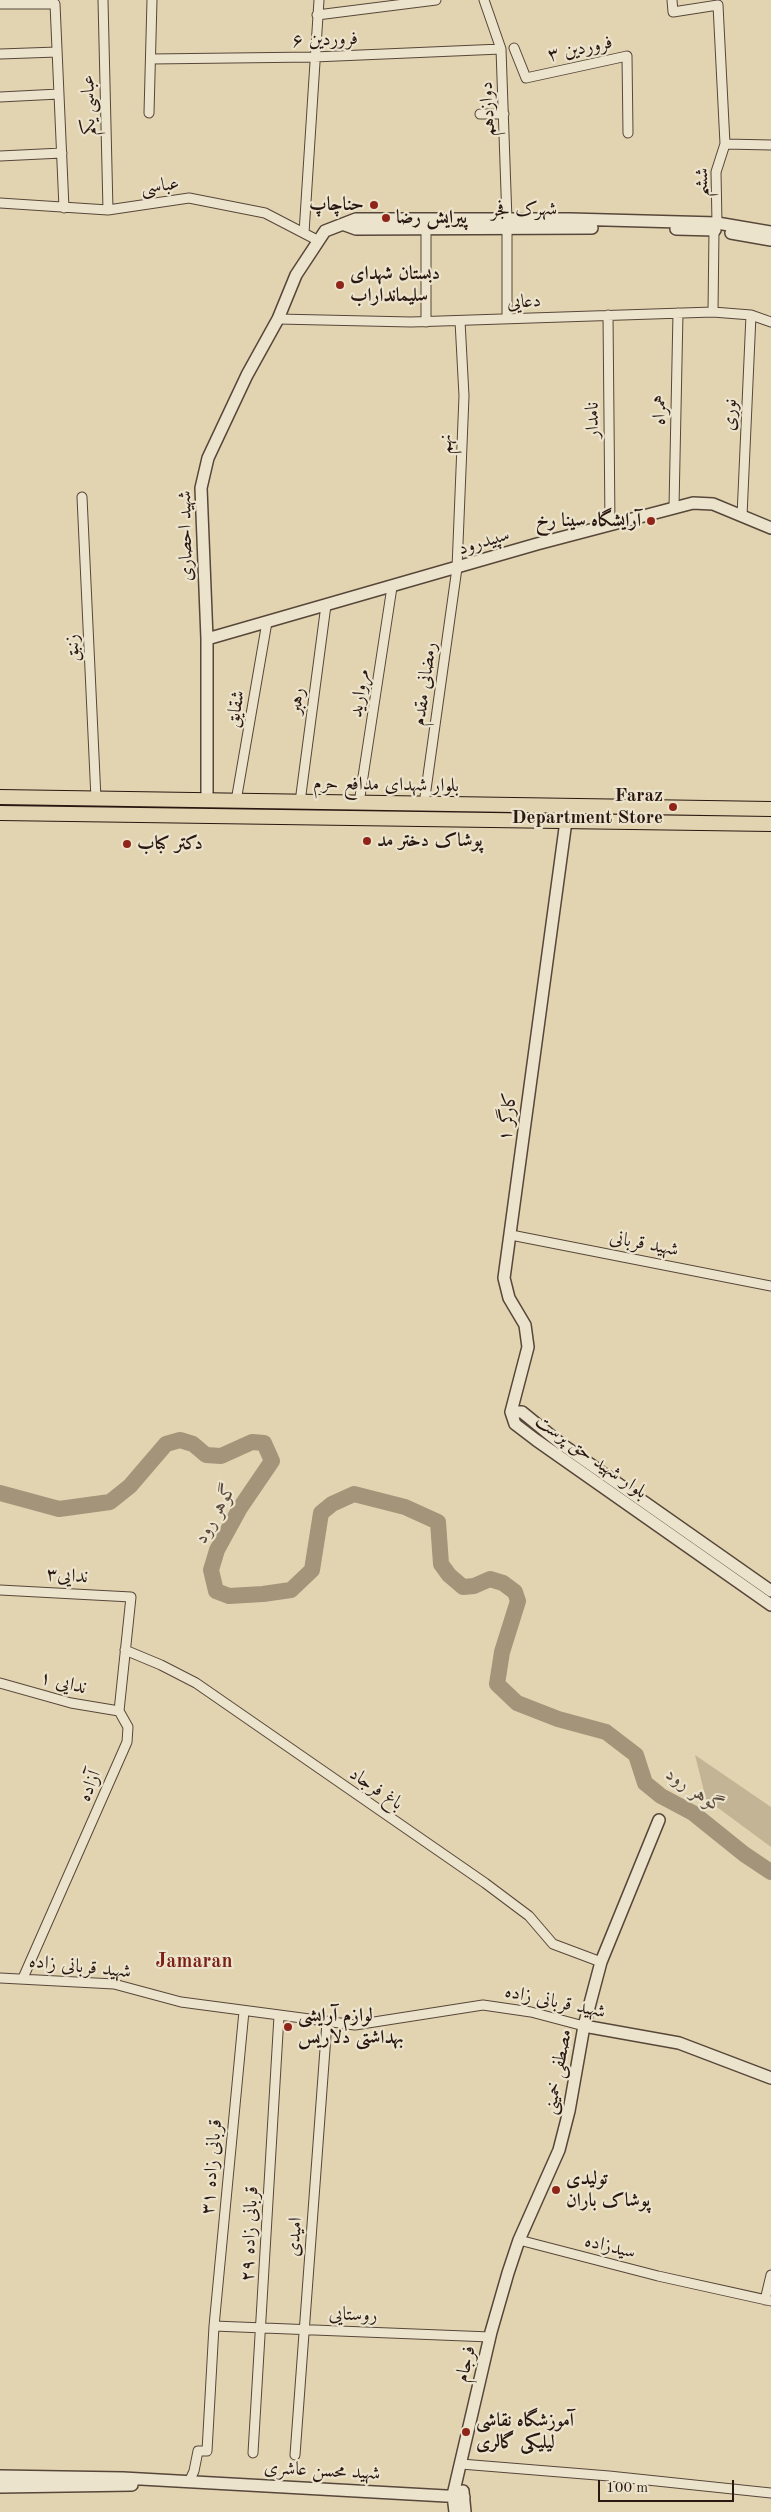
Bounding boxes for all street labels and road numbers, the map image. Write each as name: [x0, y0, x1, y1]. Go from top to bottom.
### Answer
street label: فروردین ۶: [292, 27, 358, 53]
street label: فروردین ۳: [545, 31, 615, 67]
street label: عباسی یکم: [77, 75, 101, 135]
street label: دوازدهم: [475, 81, 501, 137]
street label: ششم: [690, 167, 714, 197]
street label: عباسی: [140, 172, 180, 200]
street label: شهرک فجر: [491, 198, 557, 222]
street label: دعایی: [506, 290, 542, 314]
street label: همراه: [648, 395, 672, 425]
street label: نوری: [718, 398, 742, 432]
street label: نامدار: [581, 402, 605, 438]
street label: نهم: [434, 434, 458, 454]
street label: شهید احصاری: [174, 490, 198, 582]
street label: سپیدرود: [455, 523, 513, 561]
street label: زنبق: [61, 634, 85, 662]
street label: رمضانی مقدم: [408, 641, 442, 727]
street label: مروارید: [345, 667, 375, 719]
street label: رهبر: [284, 686, 310, 716]
street label: شقایق: [222, 689, 250, 729]
street label: بلوار شهدای مدافع حرم: [313, 772, 459, 798]
street label: کارگر ۱: [494, 1091, 522, 1143]
street label: شهید قربانی: [608, 1226, 680, 1262]
street label: بلوار شهید حق پرست: [531, 1410, 651, 1504]
street label: ندایی۳: [45, 1563, 89, 1589]
street label: ندایی ۱: [38, 1666, 88, 1700]
street label: باغ فرجاد: [345, 1763, 407, 1815]
street label: آزاده: [73, 1767, 107, 1805]
street label: شهید قربانی زاده: [28, 1950, 132, 1984]
street label: شهید قربانی زاده: [503, 1980, 607, 2024]
street label: مصطفی خمینی: [539, 2027, 577, 2117]
street label: قربانی زاده ۳۱: [196, 2118, 228, 2216]
street label: قربانی زاده ۲۹: [236, 2186, 264, 2282]
street label: امیدی: [282, 2216, 308, 2258]
street label: سیدزاده: [582, 2230, 638, 2264]
street label: روستایی: [328, 2303, 378, 2327]
street label: فرجام: [451, 2344, 481, 2384]
street label: شهید محسن عاشری: [263, 2457, 381, 2485]

